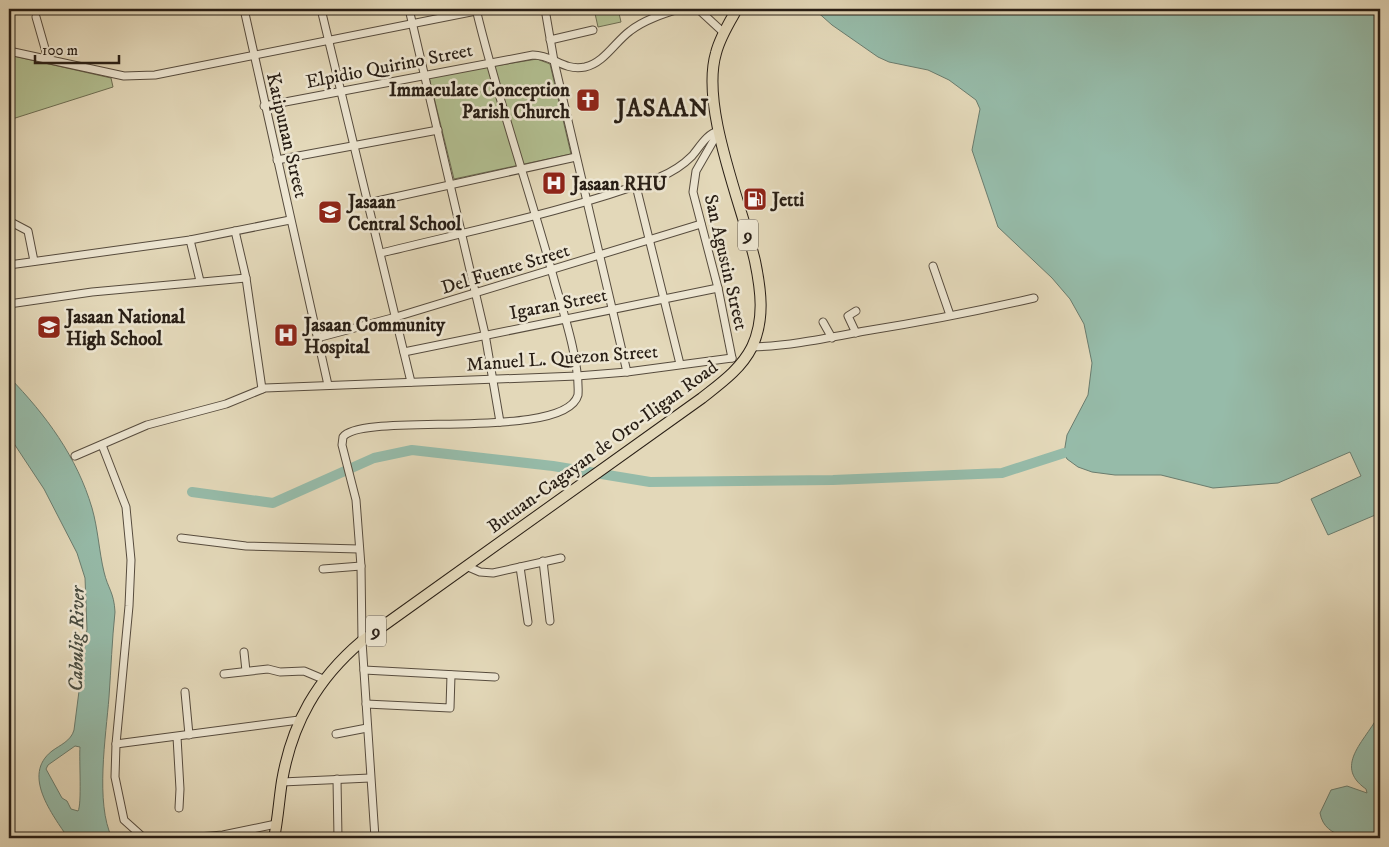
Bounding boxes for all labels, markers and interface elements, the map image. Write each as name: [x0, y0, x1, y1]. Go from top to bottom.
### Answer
scale bar: [35, 32, 119, 64]
street label: Elpidio Quirino Street: [304, 39, 475, 94]
text: 100 m: [42, 41, 78, 60]
street label: Katipunan Street: [261, 70, 312, 200]
place label: Immaculate Conception Parish Church: [389, 79, 571, 124]
church icon: Immaculate Conception Parish Church: [575, 87, 601, 113]
district label: JASAAN: [613, 94, 710, 124]
hospital icon: Jasaan RHU: [541, 170, 567, 196]
place label: Jasaan RHU: [570, 173, 667, 196]
fuel station icon: Jetti: [742, 186, 768, 212]
place label: Jetti: [770, 189, 804, 212]
place label: Jasaan Central School: [346, 191, 462, 236]
street label: San Agustin Street: [699, 192, 752, 333]
school or university icon: Jasaan Central School: [317, 199, 343, 225]
road number: 9: [738, 220, 758, 250]
street label: Del Fuente Street: [439, 239, 572, 300]
street label: Igaran Street: [507, 284, 609, 325]
place label: Jasaan National High School: [64, 306, 185, 351]
school or university icon: Jasaan National High School: [36, 314, 62, 340]
place label: Jasaan Community Hospital: [302, 314, 446, 359]
hospital icon: Jasaan Community Hospital: [273, 322, 299, 348]
street label: Manuel L. Quezon Street: [466, 340, 659, 377]
street label: Butuan-Cagayan de Oro-Iligan Road: [483, 356, 723, 539]
water label: Cabulig River: [64, 584, 91, 692]
road number: 9: [366, 616, 386, 646]

